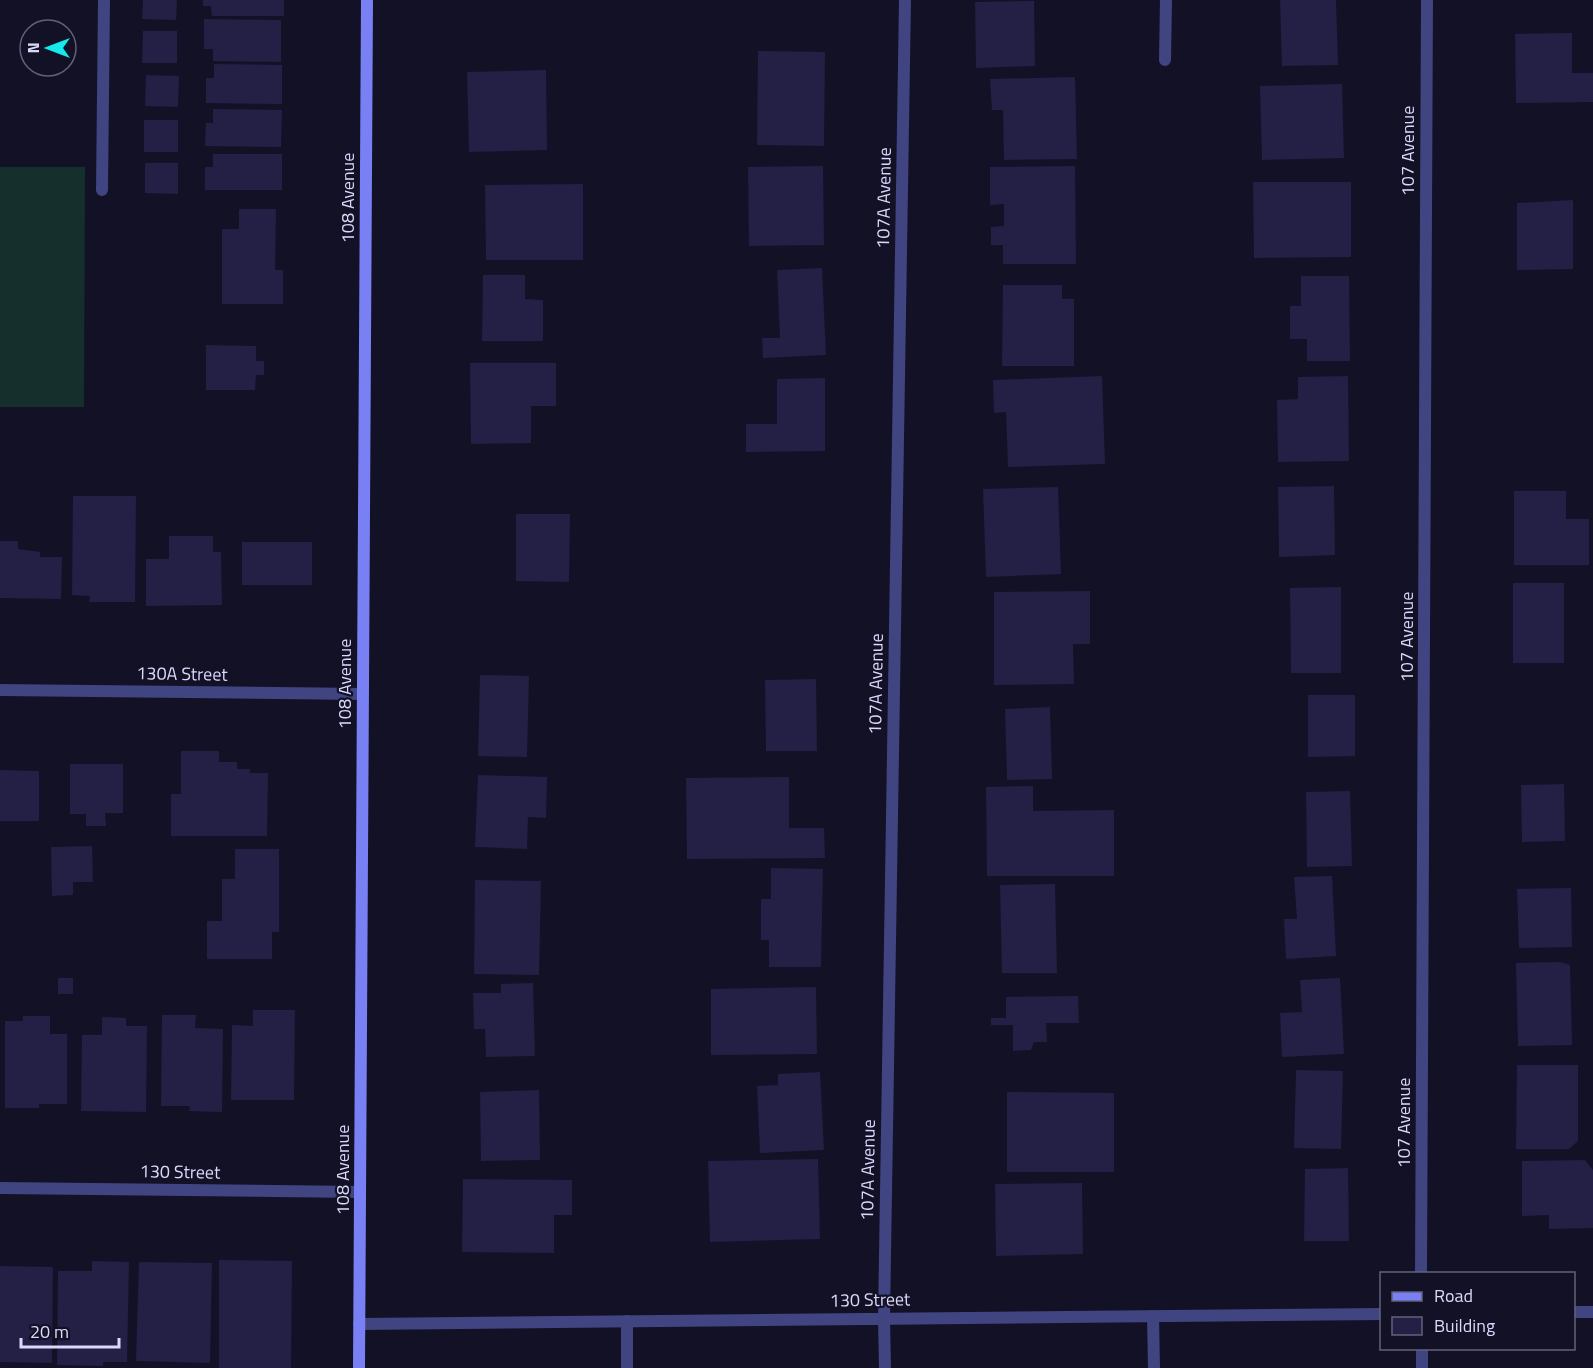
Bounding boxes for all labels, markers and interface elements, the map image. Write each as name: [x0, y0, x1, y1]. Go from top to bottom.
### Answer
north arrow: [18, 18, 78, 78]
text: N: [21, 42, 45, 54]
street label: 107 Avenue: [1394, 106, 1421, 196]
street label: 107A Avenue: [869, 147, 898, 249]
street label: 108 Avenue: [334, 153, 361, 243]
street label: 107 Avenue: [1393, 592, 1420, 682]
street label: 107A Avenue: [861, 633, 890, 735]
street label: 108 Avenue: [331, 639, 358, 729]
street label: 130A Street: [136, 659, 229, 688]
street label: 107 Avenue: [1390, 1078, 1417, 1168]
street label: 107A Avenue: [853, 1119, 882, 1221]
street label: 108 Avenue: [329, 1125, 356, 1215]
street label: 130 Street: [139, 1157, 221, 1186]
legend: [1380, 1272, 1575, 1350]
text: Road: [1434, 1282, 1473, 1309]
street label: 130 Street: [829, 1285, 911, 1314]
scale bar: [21, 1311, 118, 1349]
text: Building: [1434, 1312, 1495, 1339]
text: 20 m: [30, 1318, 69, 1345]

